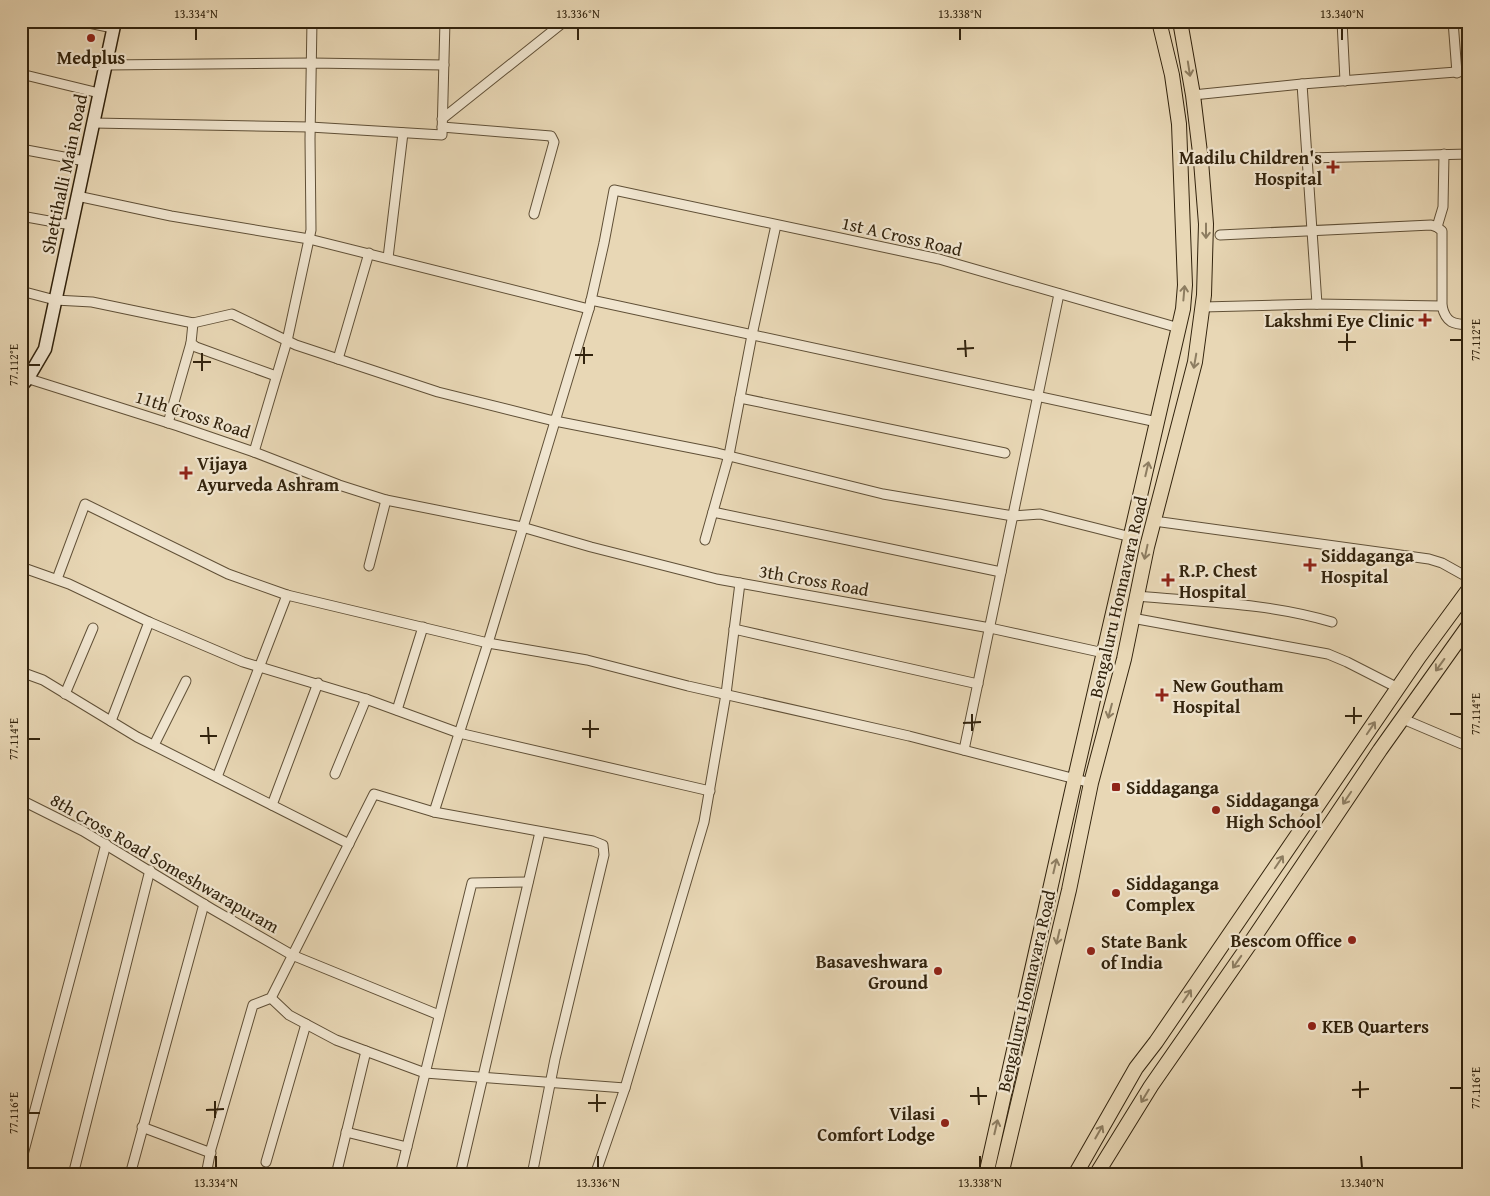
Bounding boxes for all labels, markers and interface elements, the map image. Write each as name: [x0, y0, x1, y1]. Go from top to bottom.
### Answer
text: 13.334°N: [174, 5, 218, 22]
text: 13.336°N: [556, 5, 600, 22]
text: 13.338°N: [938, 5, 982, 22]
text: 13.340°N: [1320, 5, 1364, 22]
marker: Medplus: [85, 32, 97, 44]
place label: Medplus: [57, 44, 126, 71]
one-way arrow: [1185, 61, 1195, 77]
street label: Shettihalli Main Road: [34, 91, 94, 256]
place label: Madilu Children's Hospital: [1179, 144, 1322, 192]
marker: Madilu Children's Hospital: [1326, 160, 1340, 174]
street label: 1st A Cross Road: [839, 209, 965, 263]
one-way arrow: [1201, 222, 1210, 238]
one-way arrow: [1180, 286, 1189, 302]
place label: Lakshmi Eye Clinic: [1265, 307, 1414, 334]
marker: Lakshmi Eye Clinic: [1418, 313, 1432, 327]
text: 77.112°E: [1467, 319, 1484, 361]
text: 77.112°E: [5, 344, 22, 386]
one-way arrow: [1189, 352, 1199, 368]
street label: 11th Cross Road: [132, 383, 255, 445]
place label: Vijaya Ayurveda Ashram: [197, 450, 340, 498]
one-way arrow: [1143, 462, 1152, 478]
marker: Vijaya Ayurveda Ashram: [179, 466, 193, 480]
street label: Bengaluru Honnavara Road: [1082, 493, 1154, 700]
place label: Siddaganga Hospital: [1321, 542, 1415, 590]
one-way arrow: [1141, 544, 1150, 560]
street label: 3th Cross Road: [757, 557, 871, 603]
place label: R.P. Chest Hospital: [1179, 557, 1257, 605]
marker: Siddaganga Hospital: [1303, 558, 1317, 572]
marker: R.P. Chest Hospital: [1161, 573, 1175, 587]
one-way arrow: [1435, 658, 1445, 672]
place label: New Goutham Hospital: [1173, 672, 1284, 720]
marker: New Goutham Hospital: [1155, 688, 1169, 702]
text: 77.114°E: [1467, 693, 1484, 735]
one-way arrow: [1105, 702, 1115, 718]
text: 77.114°E: [5, 718, 22, 760]
one-way arrow: [1366, 721, 1376, 735]
place label: Siddaganga: [1126, 774, 1220, 801]
marker: Siddaganga: [1110, 781, 1122, 793]
street label: 8th Cross Road Someshwarapuram: [46, 786, 285, 940]
place label: Siddaganga High School: [1226, 787, 1321, 835]
one-way arrow: [1342, 791, 1352, 805]
marker: Siddaganga High School: [1210, 804, 1222, 816]
one-way arrow: [1274, 855, 1284, 869]
one-way arrow: [1051, 859, 1060, 875]
place label: Siddaganga Complex: [1126, 870, 1220, 918]
street label: Bengaluru Honnavara Road: [990, 887, 1062, 1094]
marker: Siddaganga Complex: [1110, 887, 1122, 899]
place label: Bescom Office: [1230, 927, 1342, 954]
one-way arrow: [1053, 928, 1062, 944]
place label: State Bank of India: [1101, 928, 1188, 976]
marker: Bescom Office: [1346, 934, 1358, 946]
marker: State Bank of India: [1085, 945, 1097, 957]
place label: Basaveshwara Ground: [816, 948, 929, 996]
one-way arrow: [1232, 955, 1242, 969]
marker: Basaveshwara Ground: [932, 965, 944, 977]
one-way arrow: [1182, 989, 1192, 1003]
place label: KEB Quarters: [1322, 1013, 1429, 1040]
marker: KEB Quarters: [1306, 1020, 1318, 1032]
text: 77.116°E: [1467, 1067, 1484, 1109]
one-way arrow: [1139, 1088, 1149, 1102]
text: 77.116°E: [5, 1092, 22, 1134]
place label: Vilasi Comfort Lodge: [817, 1100, 935, 1148]
marker: Vilasi Comfort Lodge: [939, 1117, 951, 1129]
one-way arrow: [992, 1120, 1001, 1136]
one-way arrow: [1095, 1126, 1105, 1140]
text: 13.334°N: [194, 1174, 238, 1191]
text: 13.336°N: [576, 1174, 620, 1191]
text: 13.338°N: [958, 1174, 1002, 1191]
text: 13.340°N: [1340, 1174, 1384, 1191]

